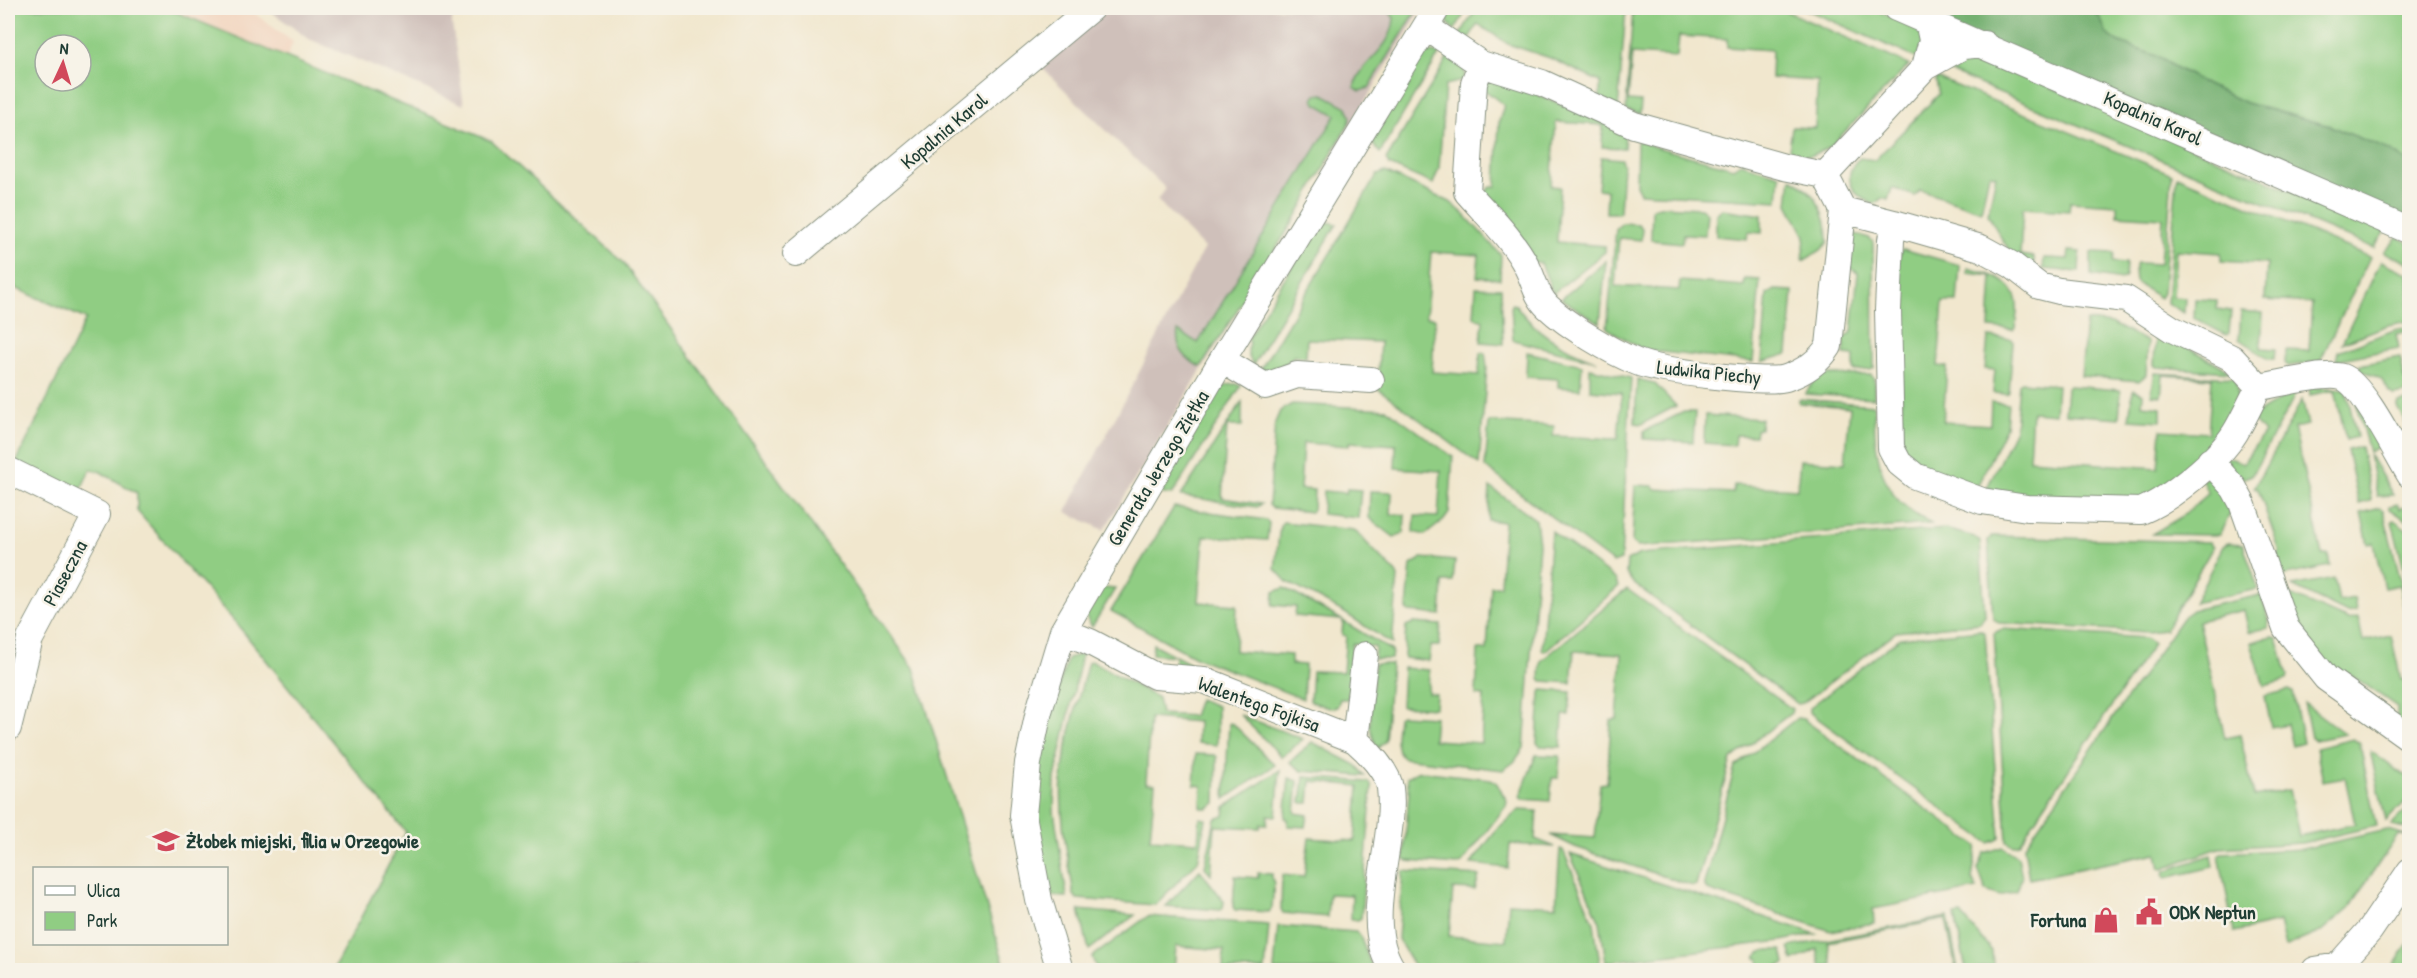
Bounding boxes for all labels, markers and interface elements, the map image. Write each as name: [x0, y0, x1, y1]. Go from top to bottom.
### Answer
north arrow: [33, 33, 93, 93]
text: N: [59, 37, 70, 59]
street label: Kopalnia Karol: [2099, 84, 2208, 152]
street label: Kopalnia Karol: [895, 86, 993, 175]
street label: Ludwika Piechy: [1656, 353, 1762, 390]
street label: Generała Jerzego Ziętka: [1100, 385, 1215, 551]
street label: Piaseczna: [36, 535, 93, 610]
street label: Walentego Fojkisa: [1195, 669, 1324, 738]
school or university icon: Żłobek miejski, filia w Orzegowie: [151, 826, 181, 856]
place label: Żłobek miejski, filia w Orzegowie: [186, 827, 419, 855]
legend: [33, 867, 228, 945]
text: Ulica: [87, 878, 120, 903]
public building icon: ODK Neptun: [2134, 897, 2164, 927]
place label: ODK Neptun: [2169, 898, 2256, 926]
shop icon: Fortuna: [2091, 905, 2121, 935]
place label: Fortuna: [2030, 906, 2086, 933]
text: Park: [87, 908, 118, 933]

